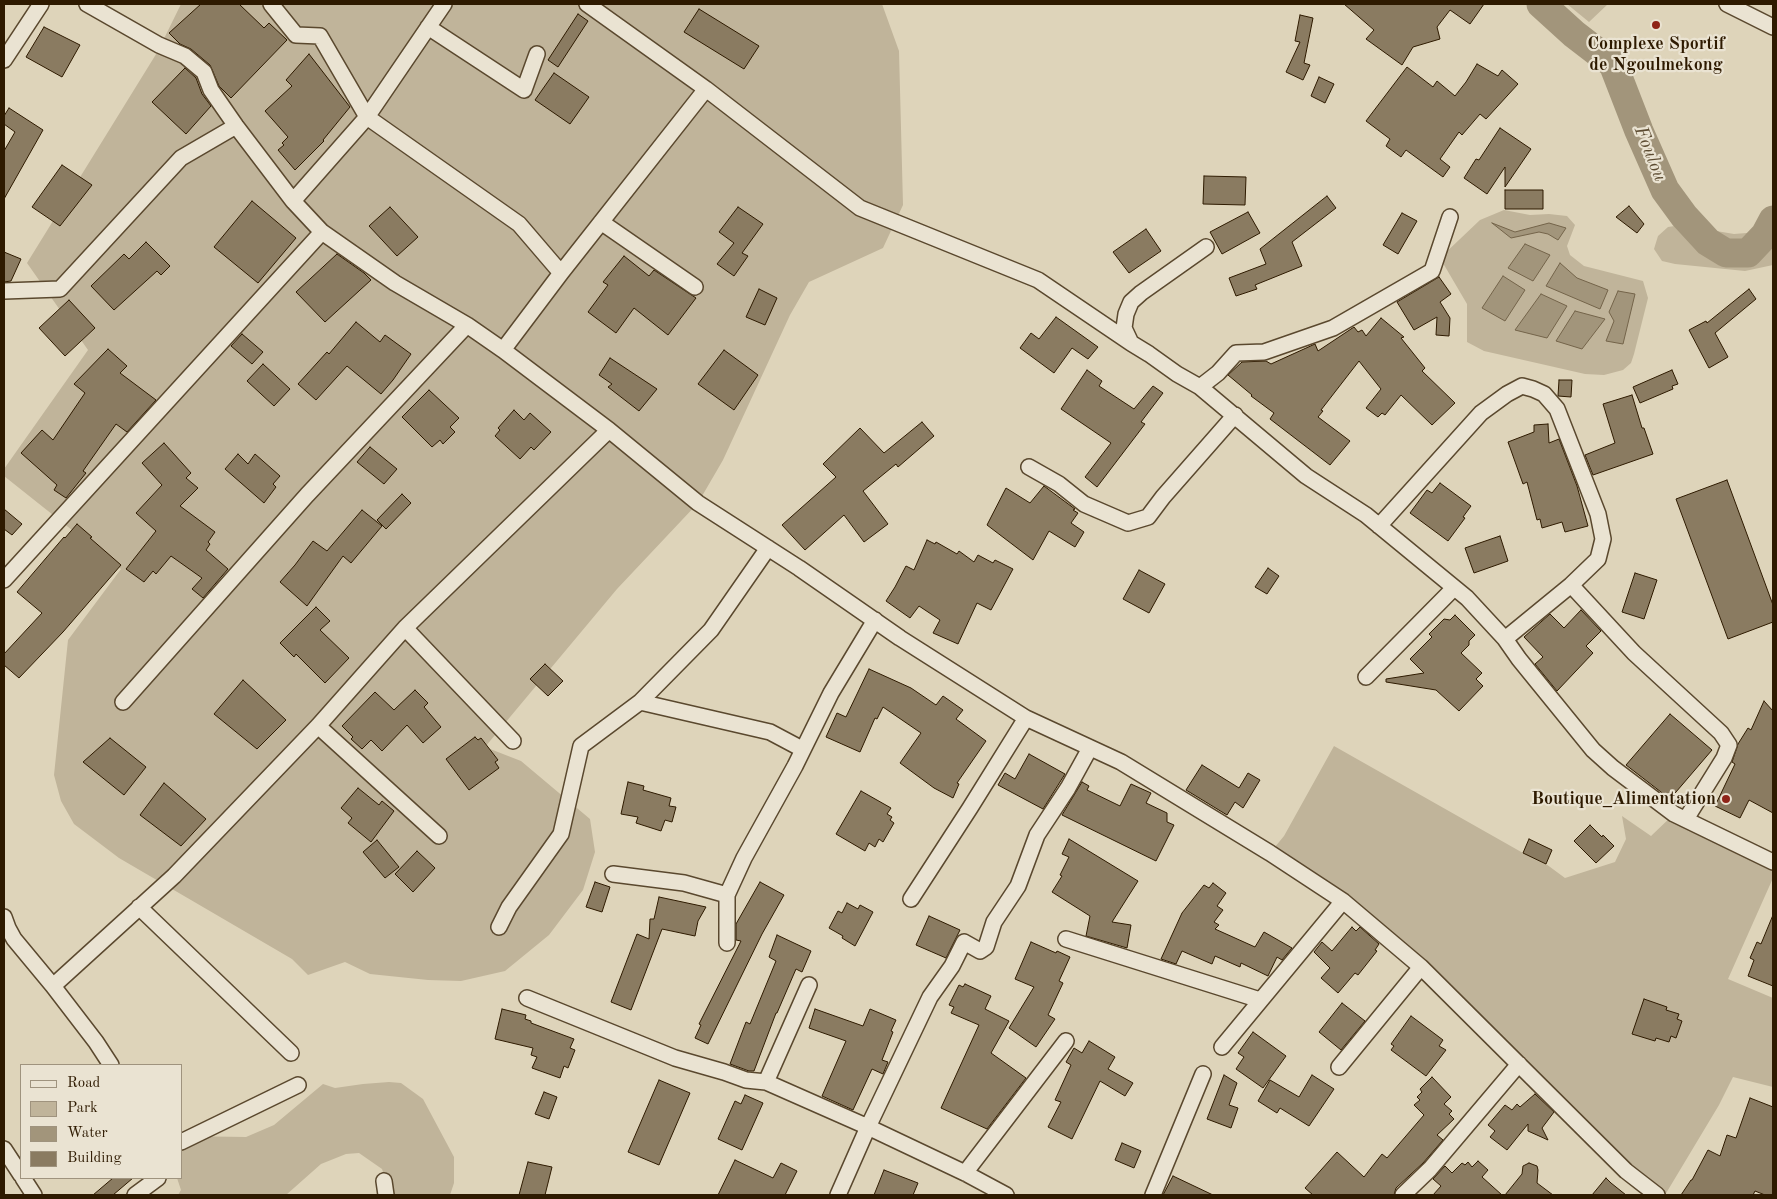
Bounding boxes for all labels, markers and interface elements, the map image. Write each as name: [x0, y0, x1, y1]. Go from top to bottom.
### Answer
marker: Complexe Sportif de Ngoulmekong: [1650, 19, 1662, 31]
place label: Complexe Sportif de Ngoulmekong: [1587, 33, 1725, 76]
water label: Foulou: [1629, 123, 1671, 185]
place label: Boutique_Alimentation: [1531, 788, 1716, 810]
marker: Boutique_Alimentation: [1720, 793, 1732, 805]
legend: [20, 1064, 182, 1179]
text: Road: [67, 1076, 100, 1091]
text: Park: [67, 1101, 98, 1116]
text: Water: [67, 1126, 108, 1141]
text: Building: [67, 1151, 122, 1166]

